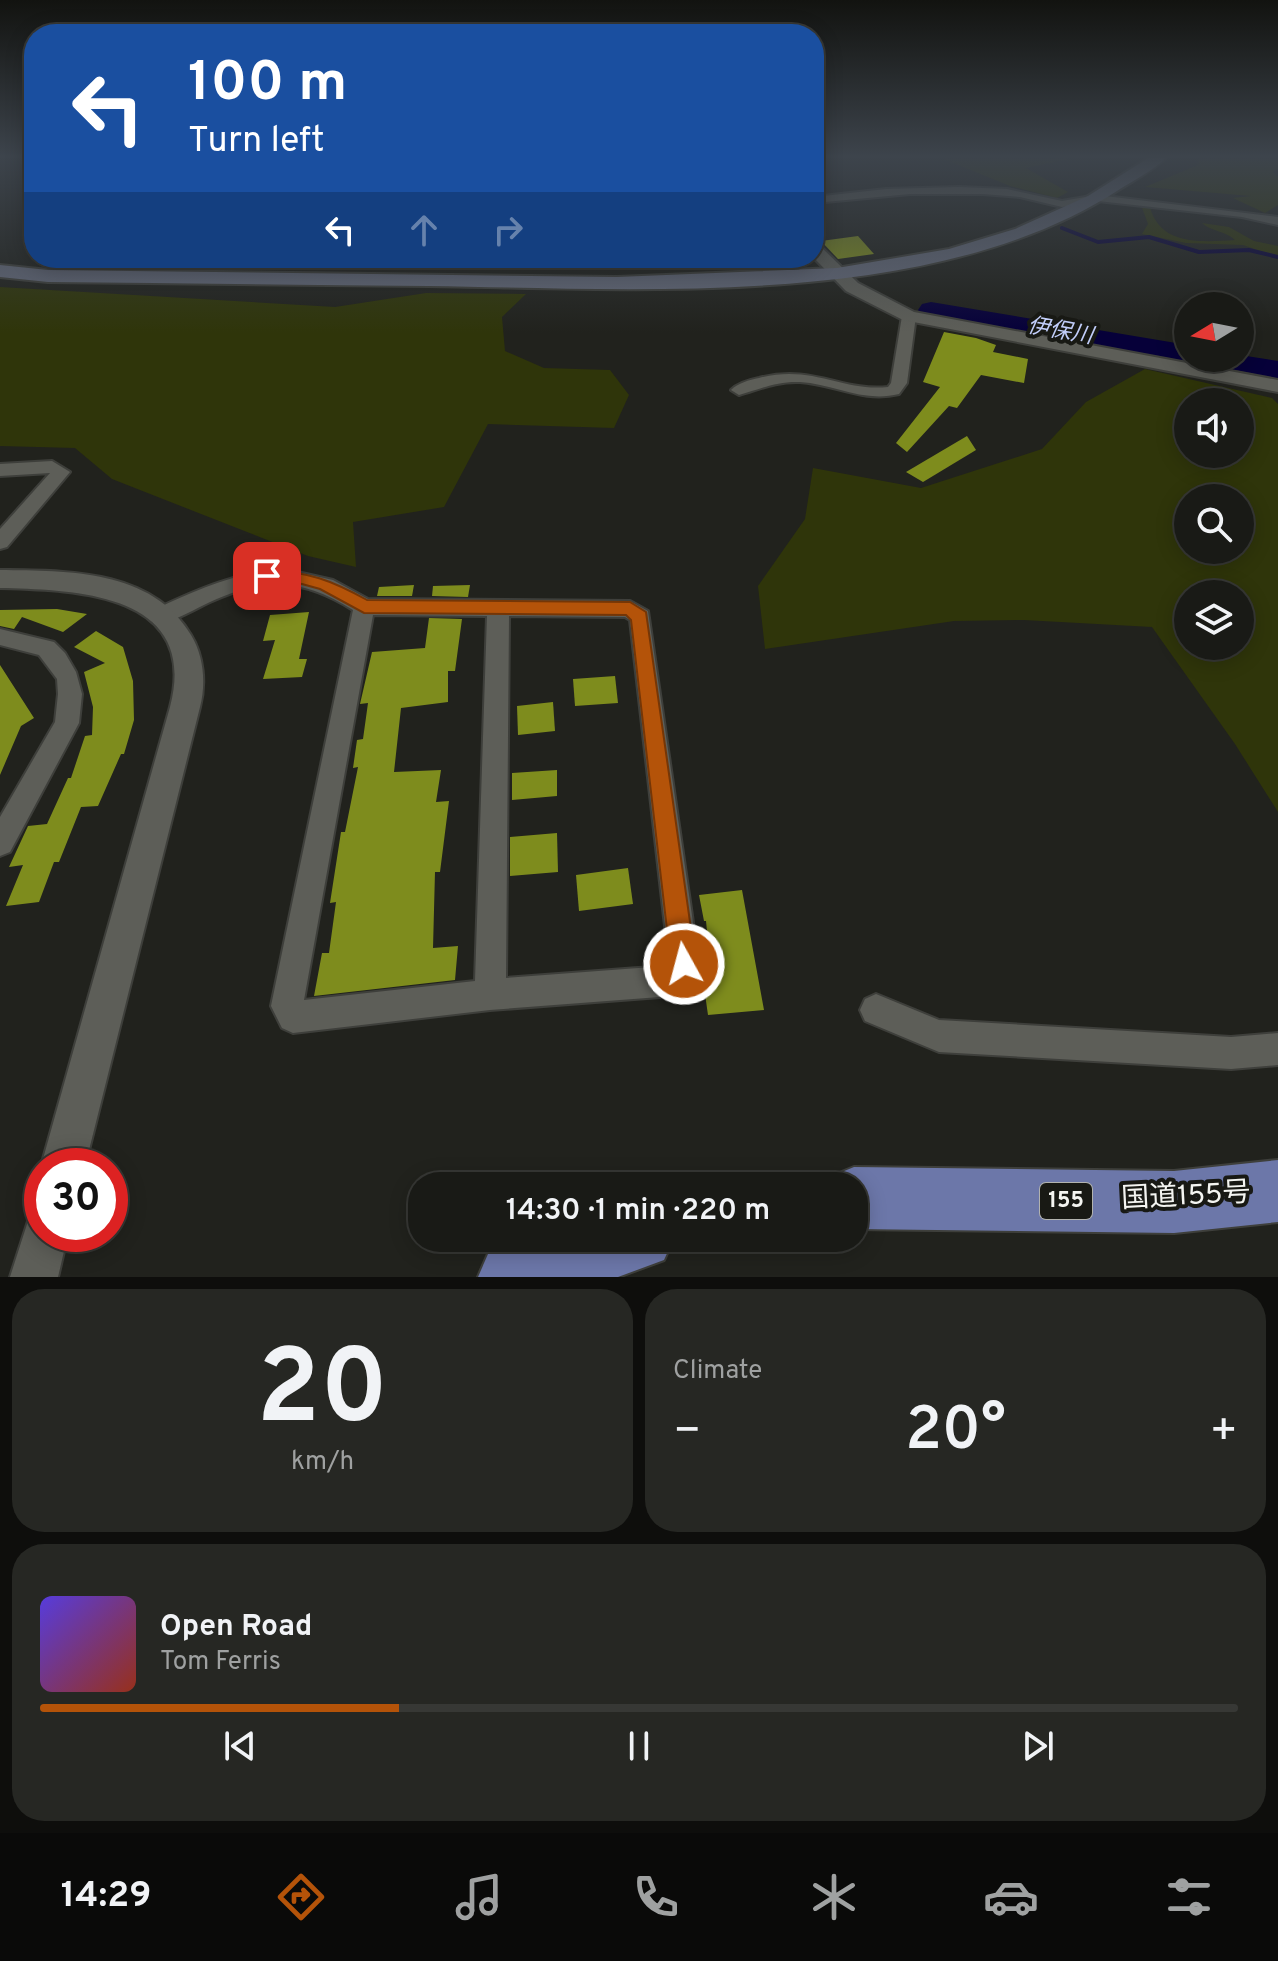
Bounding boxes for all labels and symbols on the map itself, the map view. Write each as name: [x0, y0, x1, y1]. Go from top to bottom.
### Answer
north arrow: [1174, 292, 1254, 372]
water label: 伊保川: [1025, 313, 1097, 351]
pin: [233, 542, 301, 610]
position arrow: [642, 922, 726, 1006]
speed limit sign: 30: [24, 1148, 128, 1252]
street label: 国道155号: [1121, 1176, 1251, 1218]
road number: 155: [1040, 1183, 1092, 1219]

